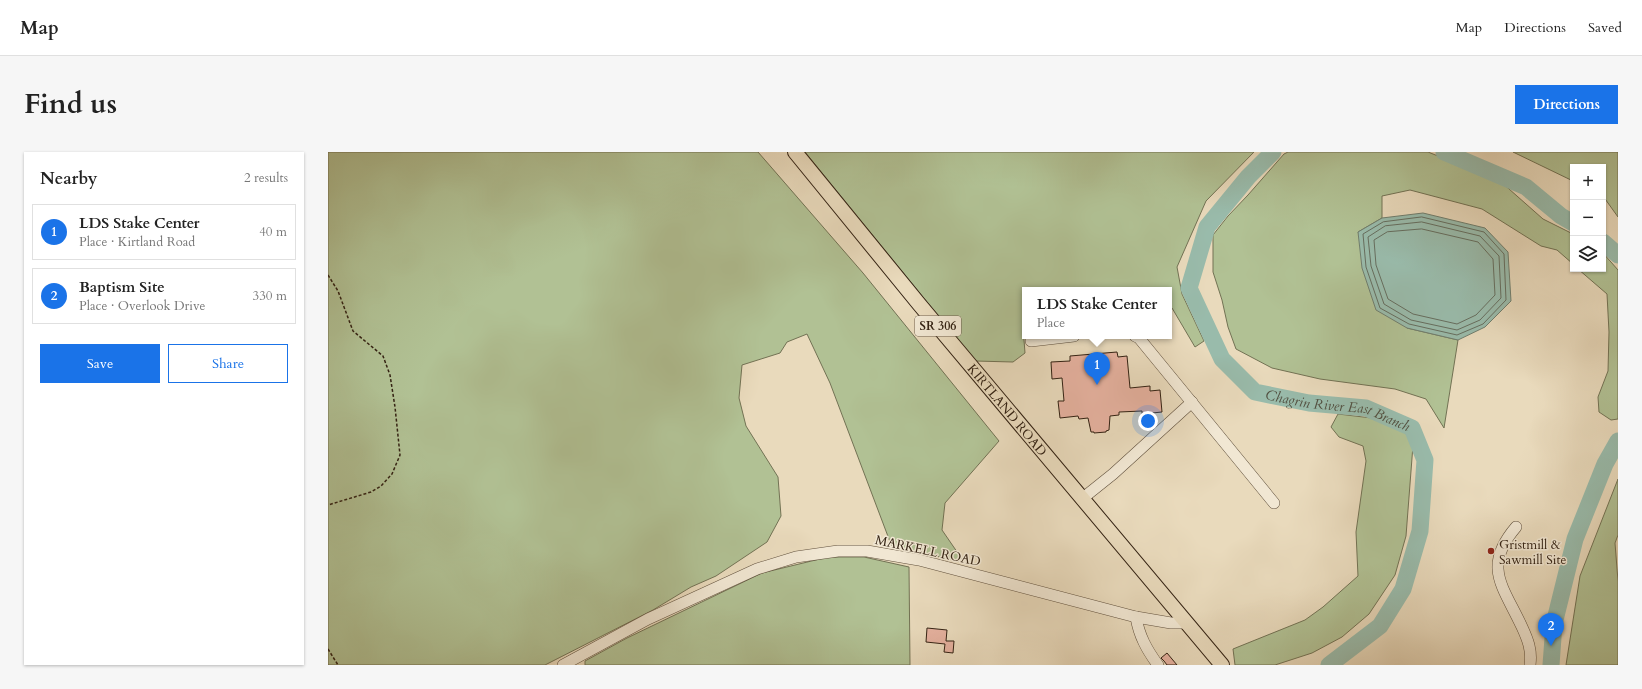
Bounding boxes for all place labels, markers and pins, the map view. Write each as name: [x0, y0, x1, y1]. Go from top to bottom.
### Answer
pin: 1: [1084, 352, 1110, 385]
place label: Gristmill & Sawmill Site: [1499, 536, 1567, 569]
marker: Gristmill & Sawmill Site: [1486, 546, 1496, 556]
pin: 2: [1538, 613, 1564, 646]

